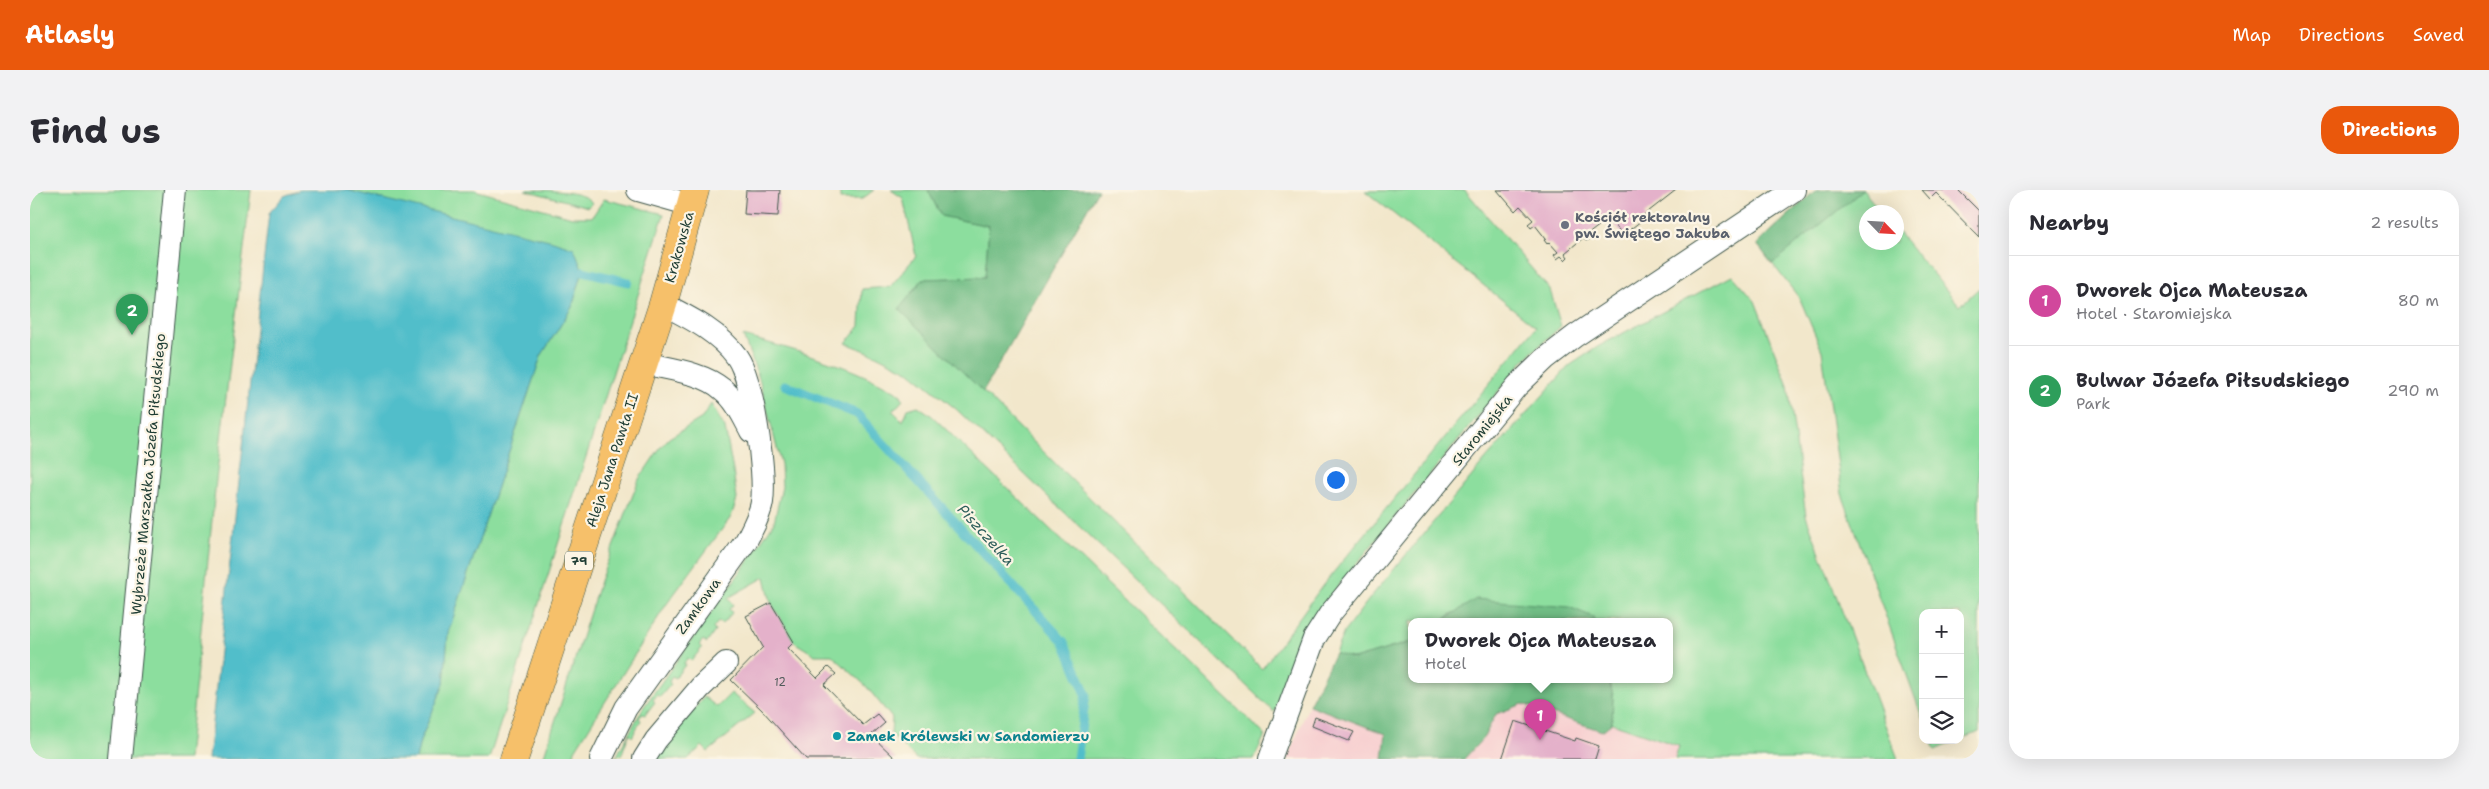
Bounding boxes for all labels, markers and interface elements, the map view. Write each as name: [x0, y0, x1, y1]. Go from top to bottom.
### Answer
text: Atlasly: [25, 19, 115, 51]
text: Map: [2233, 23, 2271, 47]
text: Directions: [2299, 23, 2385, 47]
text: Saved: [2413, 23, 2464, 47]
button: Directions: [2321, 106, 2459, 154]
text: Find us: [30, 107, 161, 154]
north arrow: [1859, 205, 1904, 250]
place label: Kościół rektoralny pw. Świętego Jakuba: [1575, 208, 1730, 242]
street label: Krakowska: [660, 209, 698, 285]
text: Nearby: [2029, 209, 2109, 237]
text: 2 results: [2370, 212, 2439, 233]
marker: Kościół rektoralny pw. Świętego Jakuba: [1559, 219, 1571, 231]
text: Dworek Ojca Mateusza: [2076, 278, 2307, 303]
text: 1: [2041, 290, 2049, 311]
text: 80 m: [2398, 290, 2439, 311]
pin: 2: [116, 294, 148, 335]
text: Hotel · Staromiejska: [2076, 303, 2232, 324]
street label: Wybrzeże Marszałka Józefa Piłsudskiego: [127, 332, 169, 616]
text: Bulwar Józefa Piłsudskiego: [2076, 368, 2350, 393]
text: 2: [2039, 380, 2051, 401]
text: 290 m: [2387, 380, 2439, 401]
street label: Aleja Jana Pawła II: [582, 390, 642, 529]
street label: Staromiejska: [1448, 391, 1516, 469]
text: Park: [2076, 393, 2110, 414]
your location: [1323, 467, 1349, 493]
water label: Piszczelka: [953, 500, 1019, 570]
road number: 79: [565, 552, 593, 571]
street label: Zamkowa: [672, 574, 725, 638]
map controls: [1919, 609, 1964, 744]
button: +: [1919, 609, 1964, 654]
popup: [1408, 618, 1673, 683]
text: Dworek Ojca Mateusza: [1425, 628, 1656, 653]
text: Hotel: [1425, 653, 1466, 674]
button: −: [1919, 654, 1964, 699]
house number: 12: [774, 675, 786, 690]
pin: 1: [1524, 699, 1556, 740]
button: layers: [1919, 699, 1964, 744]
place label: Zamek Królewski w Sandomierzu: [847, 727, 1089, 745]
marker: Zamek Królewski w Sandomierzu: [831, 730, 843, 742]

